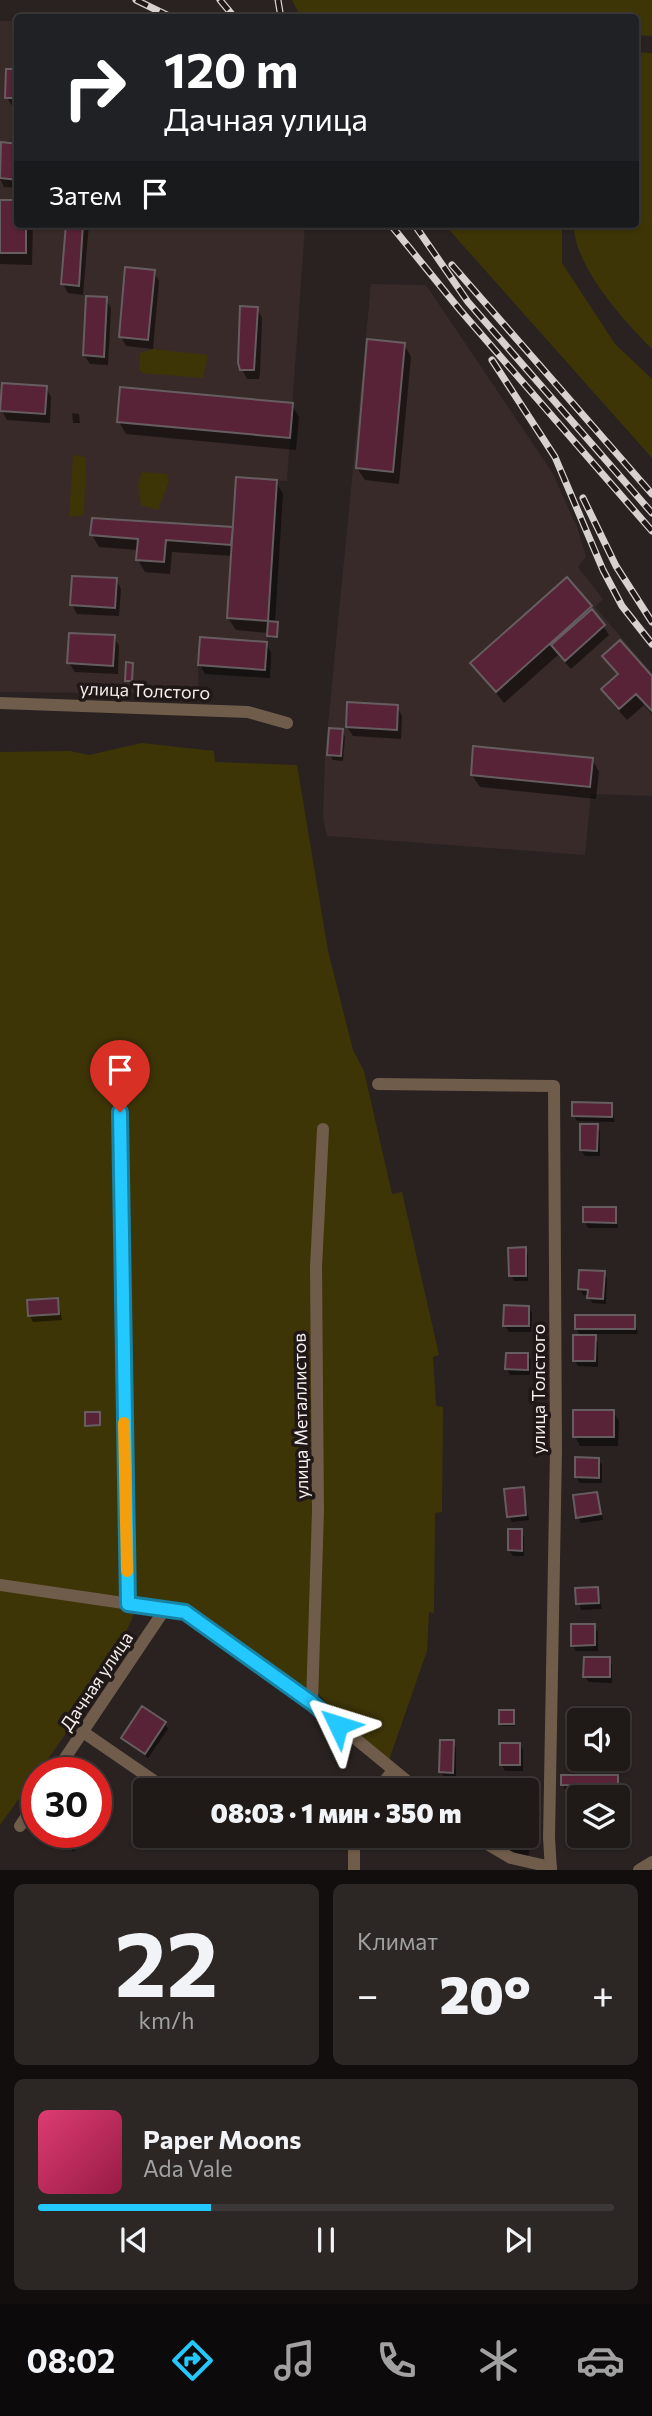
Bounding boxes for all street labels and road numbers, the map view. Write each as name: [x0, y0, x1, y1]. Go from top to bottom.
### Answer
street label: улица Толстого: [79, 677, 211, 703]
street label: улица Толстого: [527, 1324, 549, 1454]
street label: улица Металлистов: [288, 1333, 312, 1499]
street label: Дачная улица: [55, 1627, 137, 1735]

